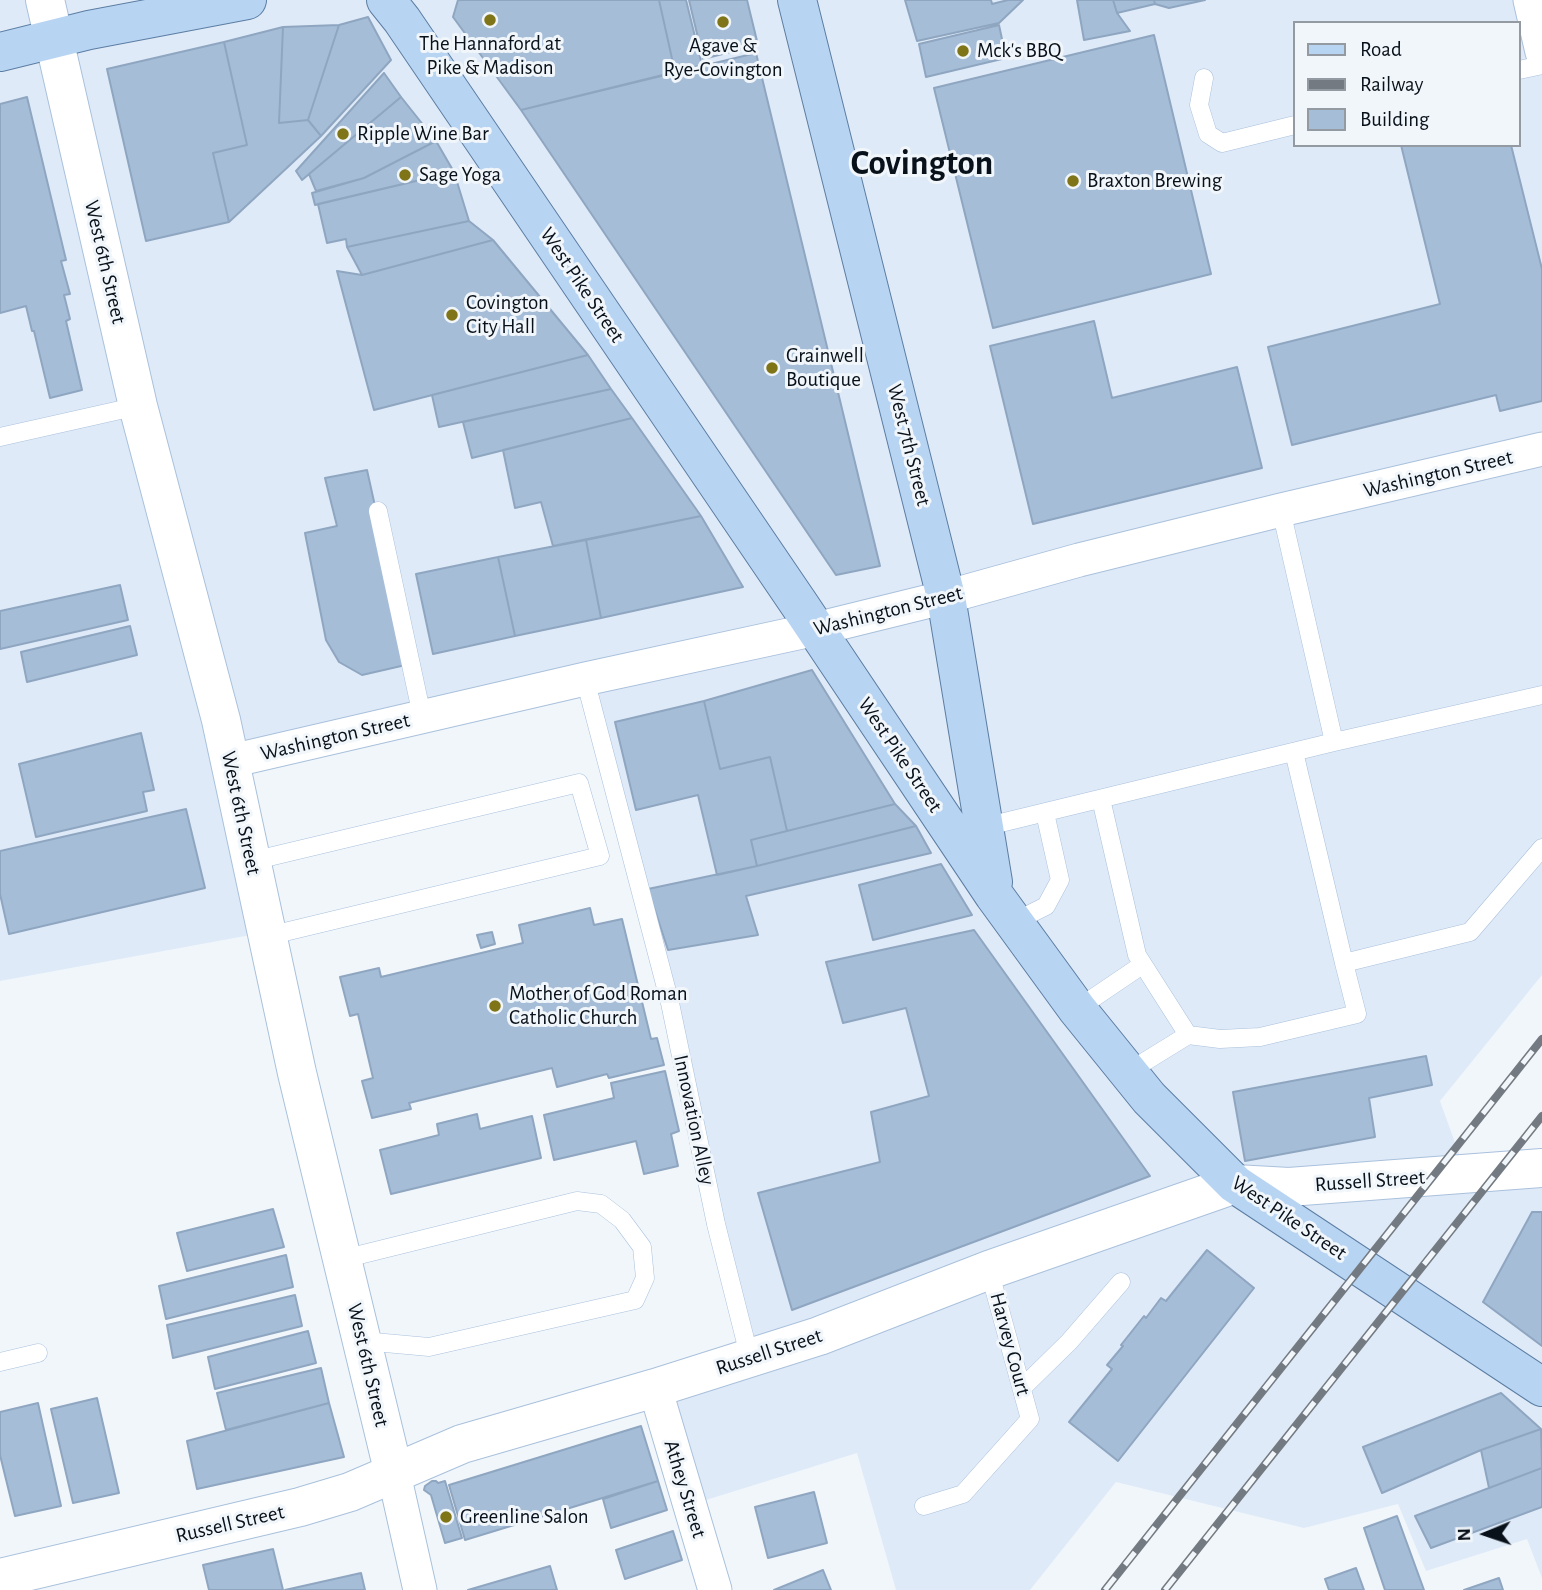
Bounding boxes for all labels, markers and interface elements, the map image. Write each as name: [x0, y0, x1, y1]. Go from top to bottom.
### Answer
marker: The Hannaford at Pike & Madison: [482, 12, 498, 28]
marker: Agave & Rye-Covington: [715, 14, 731, 30]
legend: [1294, 21, 1521, 147]
place label: The Hannaford at Pike & Madison: [419, 31, 561, 81]
place label: Agave & Rye-Covington: [664, 33, 782, 83]
place label: Mck's BBQ: [977, 38, 1062, 64]
text: Road: [1360, 39, 1402, 60]
marker: Mck's BBQ: [955, 43, 971, 59]
text: Railway: [1360, 74, 1423, 95]
text: Building: [1360, 109, 1429, 130]
place label: Ripple Wine Bar: [357, 121, 489, 147]
marker: Ripple Wine Bar: [335, 126, 351, 142]
district label: Covington: [851, 142, 993, 184]
place label: Sage Yoga: [419, 162, 501, 188]
marker: Sage Yoga: [397, 167, 413, 183]
place label: Braxton Brewing: [1087, 168, 1222, 194]
marker: Braxton Brewing: [1065, 173, 1081, 189]
street label: West 6th Street: [79, 198, 131, 326]
street label: West Pike Street: [534, 223, 630, 347]
place label: Covington City Hall: [466, 290, 549, 340]
marker: Covington City Hall: [444, 307, 460, 323]
place label: Grainwell Boutique: [786, 343, 864, 393]
marker: Grainwell Boutique: [764, 360, 780, 376]
street label: West 7th Street: [882, 381, 936, 509]
street label: Washington Street: [1361, 445, 1515, 503]
street label: Washington Street: [811, 580, 965, 642]
street label: West Pike Street: [852, 693, 948, 817]
street label: Washington Street: [258, 708, 412, 766]
street label: West 6th Street: [216, 749, 266, 877]
place label: Mother of God Roman Catholic Church: [509, 981, 688, 1031]
marker: Mother of God Roman Catholic Church: [487, 998, 503, 1014]
street label: Innovation Alley: [668, 1053, 720, 1187]
street label: Russell Street: [1314, 1165, 1426, 1197]
street label: West Pike Street: [1227, 1170, 1351, 1266]
street label: Harvey Court: [984, 1290, 1036, 1398]
street label: West 6th Street: [342, 1301, 394, 1429]
street label: Russell Street: [713, 1323, 825, 1381]
street label: Athey Street: [658, 1437, 712, 1541]
street label: Russell Street: [173, 1499, 287, 1549]
north arrow: [1451, 1499, 1521, 1569]
place label: Greenline Salon: [460, 1504, 589, 1530]
marker: Greenline Salon: [438, 1509, 454, 1525]
text: N: [1455, 1528, 1474, 1542]

